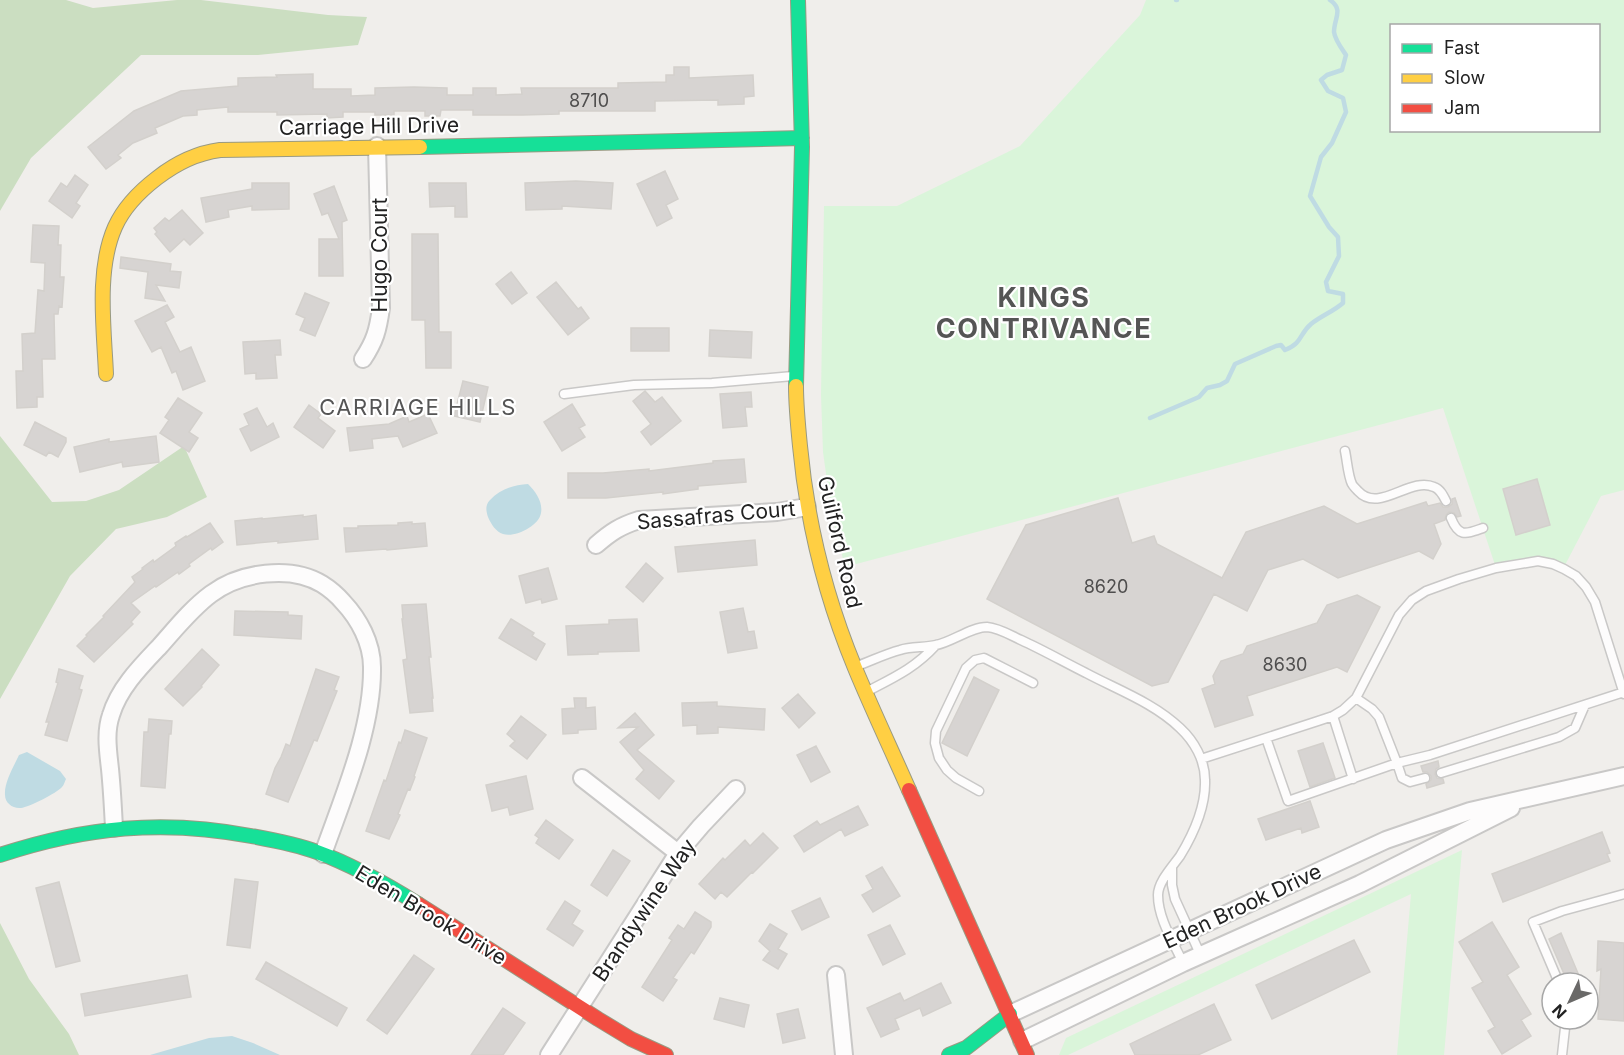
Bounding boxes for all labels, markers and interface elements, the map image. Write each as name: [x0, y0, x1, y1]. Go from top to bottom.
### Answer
legend: [1390, 24, 1600, 132]
text: Fast: [1444, 37, 1480, 58]
text: Slow: [1444, 67, 1485, 88]
house number: 8710: [569, 90, 609, 111]
text: Jam: [1444, 97, 1480, 118]
street label: Carriage Hill Drive: [279, 112, 459, 140]
street label: Hugo Court: [367, 197, 392, 312]
district label: KINGS CONTRIVANCE: [936, 281, 1152, 345]
district label: CARRIAGE HILLS: [319, 394, 517, 420]
street label: Guilford Road: [813, 473, 867, 611]
street label: Sassafras Court: [636, 496, 796, 534]
house number: 8620: [1084, 576, 1128, 597]
house number: 8630: [1263, 654, 1307, 675]
street label: Brandywine Way: [587, 834, 701, 986]
street label: Eden Brook Drive: [1159, 858, 1325, 954]
street label: Eden Brook Drive: [351, 860, 511, 970]
north arrow: [1540, 971, 1600, 1031]
text: N: [1548, 1000, 1571, 1023]

